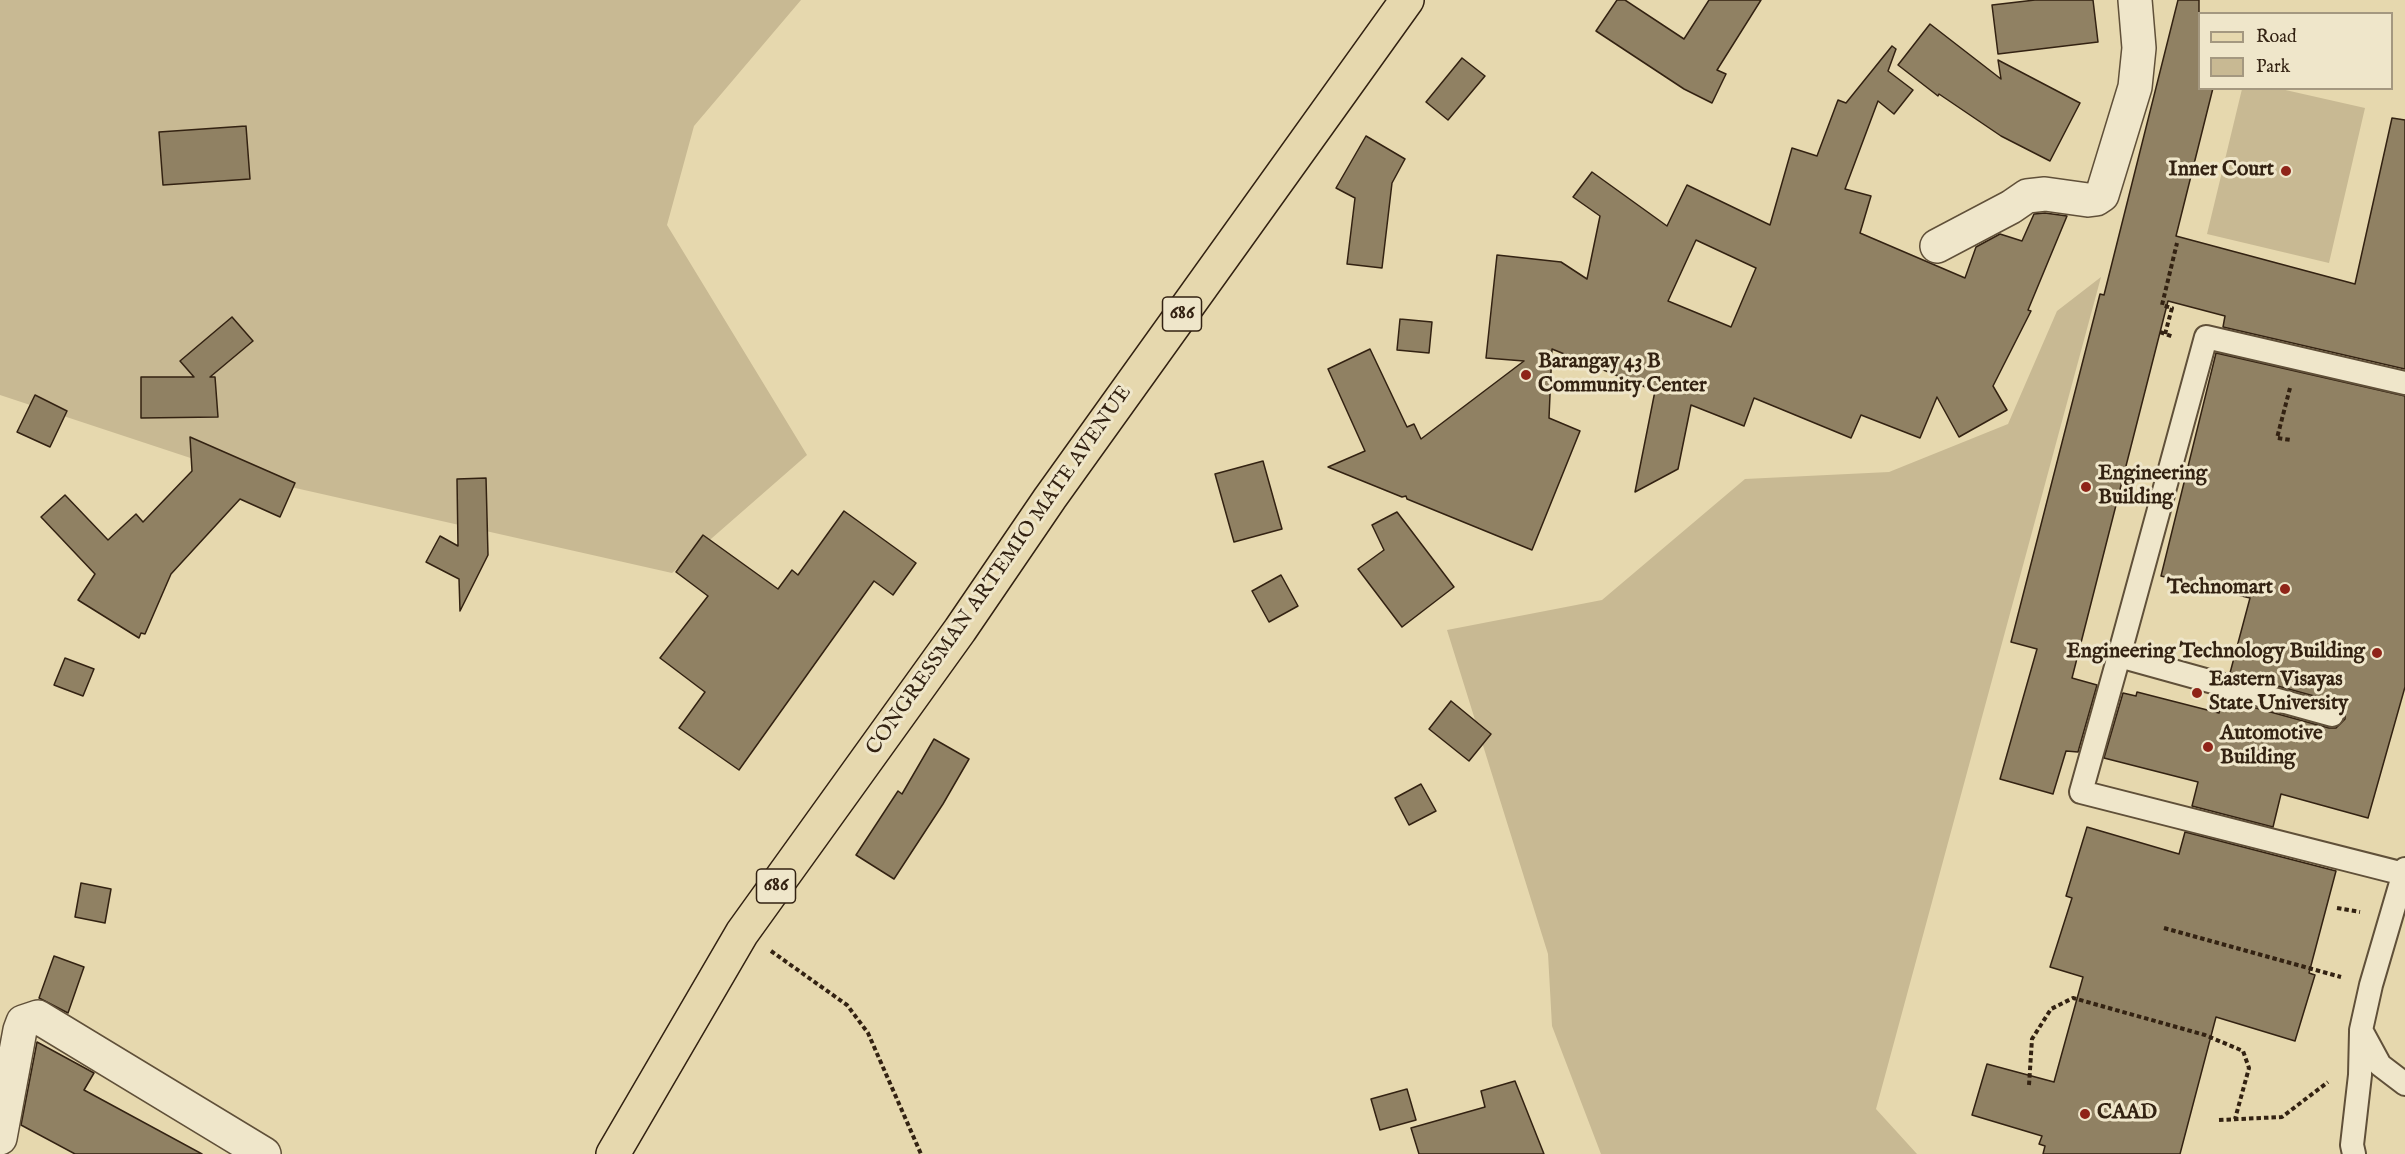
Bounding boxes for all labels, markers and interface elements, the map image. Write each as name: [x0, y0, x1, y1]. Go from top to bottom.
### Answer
legend: [2198, 12, 2393, 90]
text: Road: [2256, 26, 2297, 49]
text: Park: [2256, 56, 2290, 79]
place label: Inner Court: [2169, 158, 2274, 184]
marker: Inner Court: [2279, 164, 2293, 178]
road number: 686: [1162, 297, 1202, 331]
place label: Barangay 43 B Community Center: [1538, 350, 1707, 400]
marker: Barangay 43 B Community Center: [1519, 368, 1533, 382]
street label: CONGRESSMAN ARTEMIO MATE AVENUE: [862, 381, 1138, 761]
place label: Engineering Building: [2098, 462, 2207, 512]
marker: Engineering Building: [2079, 480, 2093, 494]
place label: Technomart: [2167, 576, 2273, 602]
marker: Technomart: [2278, 582, 2292, 596]
place label: Engineering Technology Building: [2066, 640, 2365, 666]
marker: Engineering Technology Building: [2370, 646, 2384, 660]
place label: Eastern Visayas State University: [2209, 668, 2348, 718]
marker: Eastern Visayas State University: [2190, 686, 2204, 700]
place label: Automotive Building: [2220, 722, 2323, 772]
marker: Automotive Building: [2201, 740, 2215, 754]
road number: 686: [756, 869, 796, 903]
place label: CAAD: [2097, 1101, 2157, 1127]
marker: CAAD: [2078, 1107, 2092, 1121]

